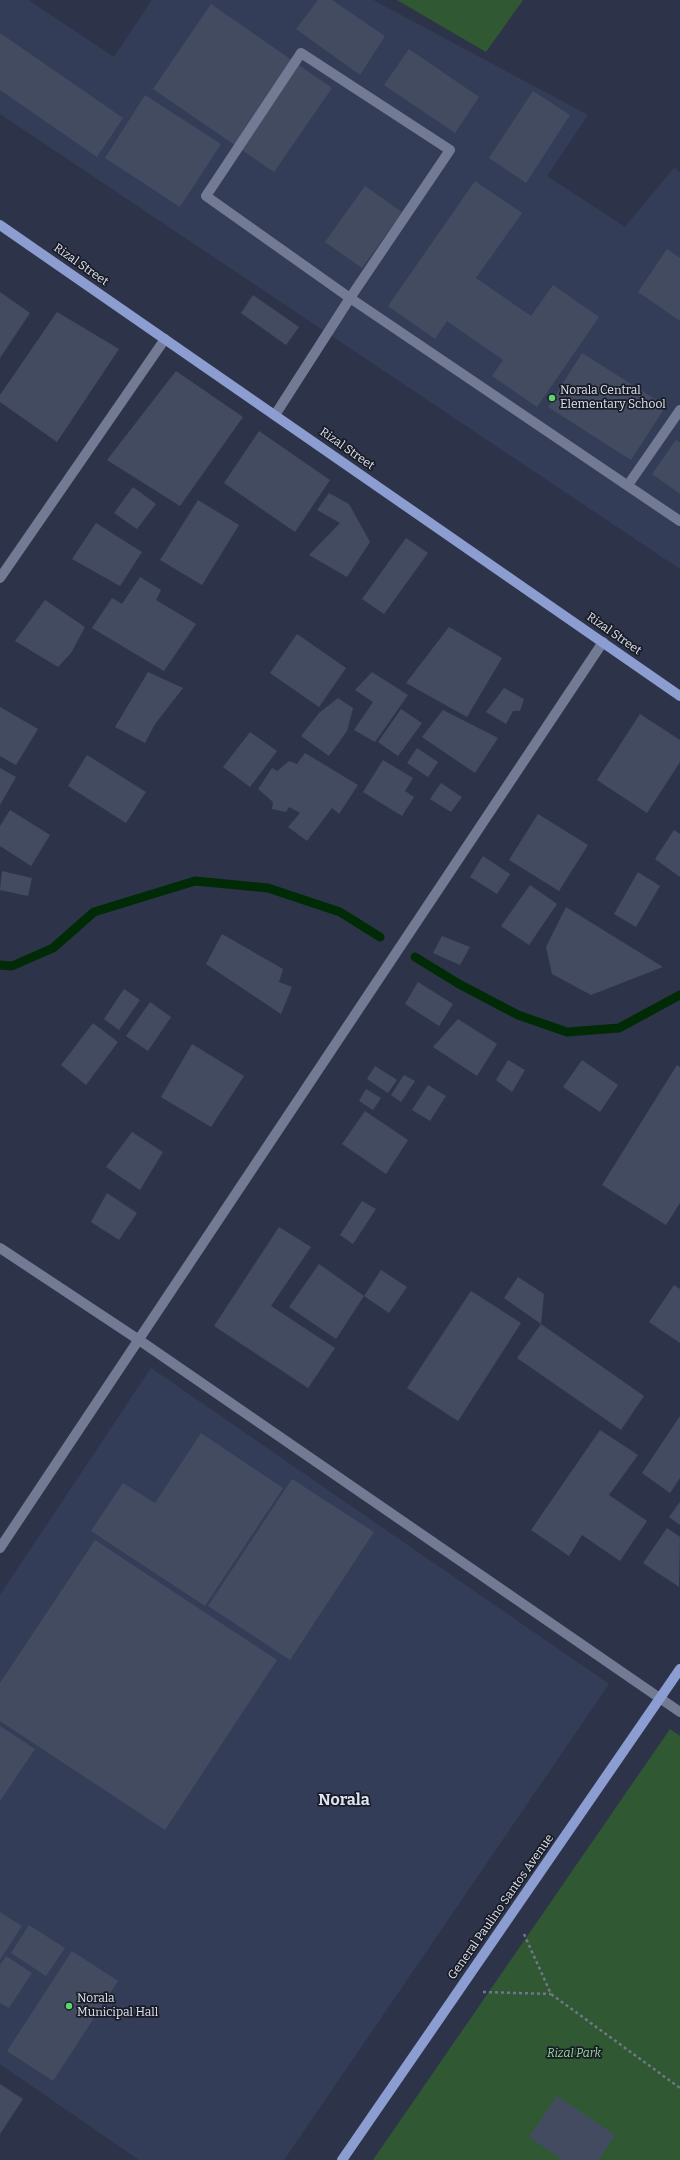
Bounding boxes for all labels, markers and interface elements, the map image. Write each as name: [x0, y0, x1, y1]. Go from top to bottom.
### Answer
street label: Rizal Street: [51, 241, 111, 289]
place label: Norala Central Elementary School: [560, 384, 666, 412]
marker: Norala Central Elementary School: [547, 393, 557, 403]
street label: Rizal Street: [317, 425, 377, 473]
street label: Rizal Street: [584, 610, 644, 658]
district label: Norala: [318, 1791, 370, 1811]
street label: General Paulino Santos Avenue: [445, 1832, 557, 1982]
place label: Norala Municipal Hall: [77, 1992, 158, 2020]
marker: Norala Municipal Hall: [64, 2001, 74, 2011]
park label: Rizal Park: [547, 2047, 601, 2061]

